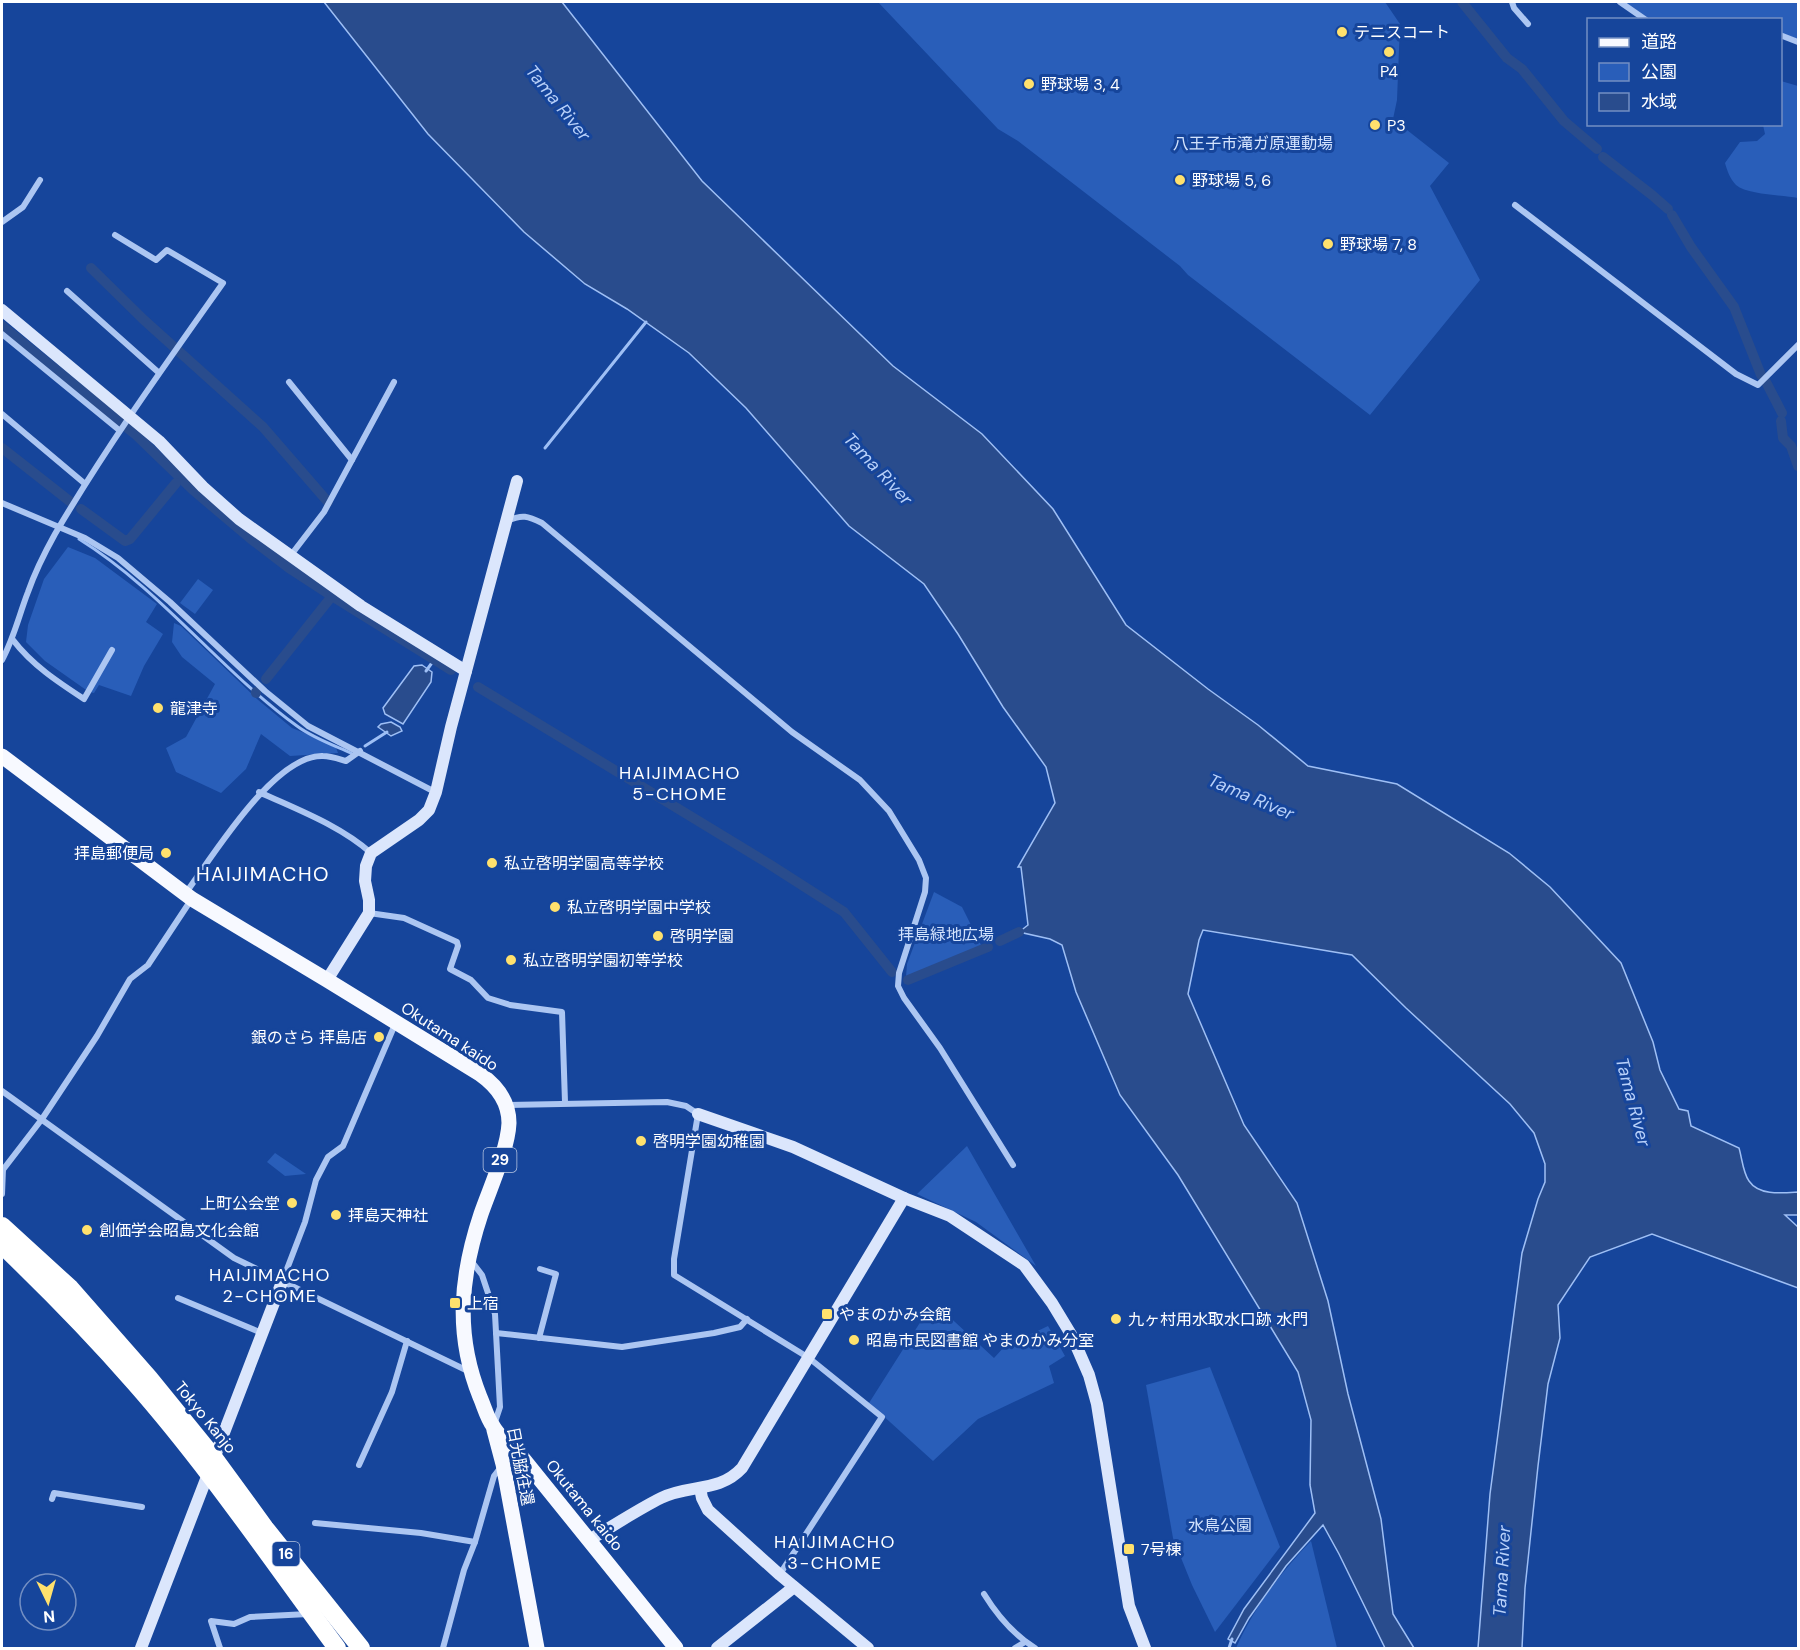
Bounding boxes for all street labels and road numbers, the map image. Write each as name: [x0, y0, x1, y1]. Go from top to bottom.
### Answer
street label: Okutama kaido: [397, 997, 502, 1076]
road number: 29: [484, 1148, 516, 1172]
street label: Tokyo Kanjo: [170, 1377, 241, 1458]
street label: 日光脇往還: [503, 1425, 538, 1507]
street label: Okutama kaido: [541, 1455, 628, 1555]
road number: 16: [272, 1542, 300, 1566]

